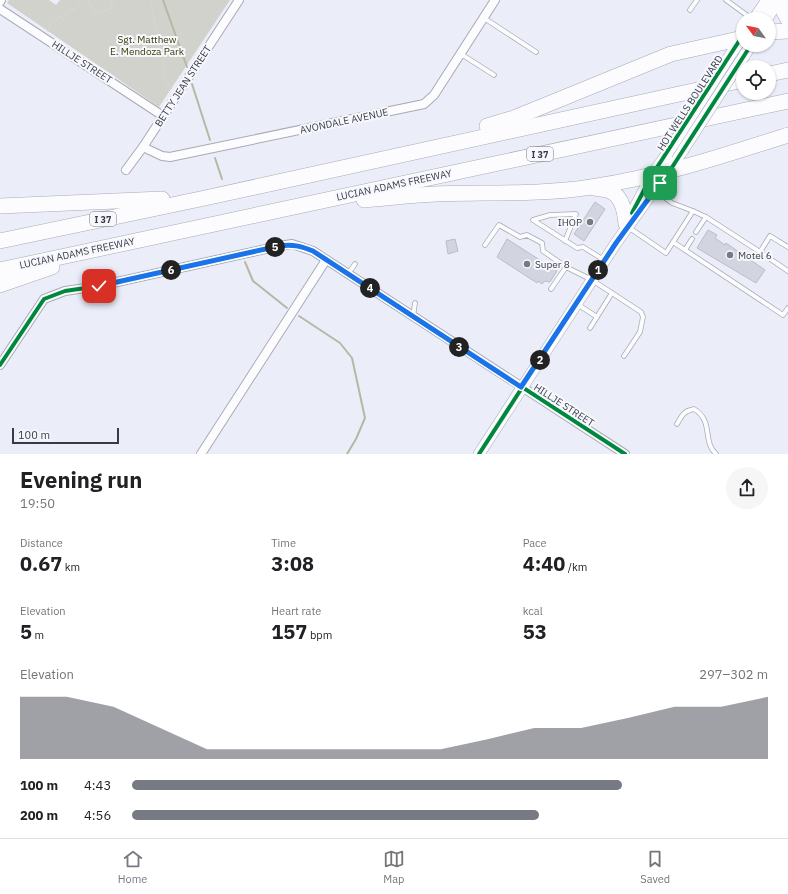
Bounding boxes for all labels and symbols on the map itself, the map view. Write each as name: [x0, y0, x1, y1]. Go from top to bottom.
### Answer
north arrow: [736, 12, 776, 52]
park label: Sgt. Matthew E. Mendoza Park: [110, 33, 185, 58]
street label: HILLJE STREET: [49, 38, 115, 87]
street label: BETTY JEAN STREET: [152, 43, 214, 129]
street label: HOT WELLS BOULEVARD: [654, 53, 726, 153]
street label: AVONDALE AVENUE: [299, 105, 389, 137]
road number: I 37: [527, 147, 553, 161]
street label: LUCIAN ADAMS FREEWAY: [335, 166, 453, 204]
pin: [643, 166, 677, 200]
road number: I 37: [90, 212, 116, 226]
place label: IHOP: [558, 216, 582, 229]
marker: IHOP: [585, 217, 595, 227]
street label: LUCIAN ADAMS FREEWAY: [18, 234, 136, 272]
pin: 5: [265, 237, 285, 257]
place label: Motel 6: [738, 249, 772, 262]
marker: Motel 6: [725, 250, 735, 260]
place label: Super 8: [535, 258, 570, 271]
marker: Super 8: [522, 259, 532, 269]
pin: 6: [161, 260, 181, 280]
pin: 1: [588, 260, 608, 280]
pin: [82, 269, 116, 303]
pin: 4: [360, 278, 380, 298]
pin: 3: [449, 337, 469, 357]
pin: 2: [530, 350, 550, 370]
street label: HILLJE STREET: [531, 381, 597, 430]
scale bar: [12, 426, 119, 445]

